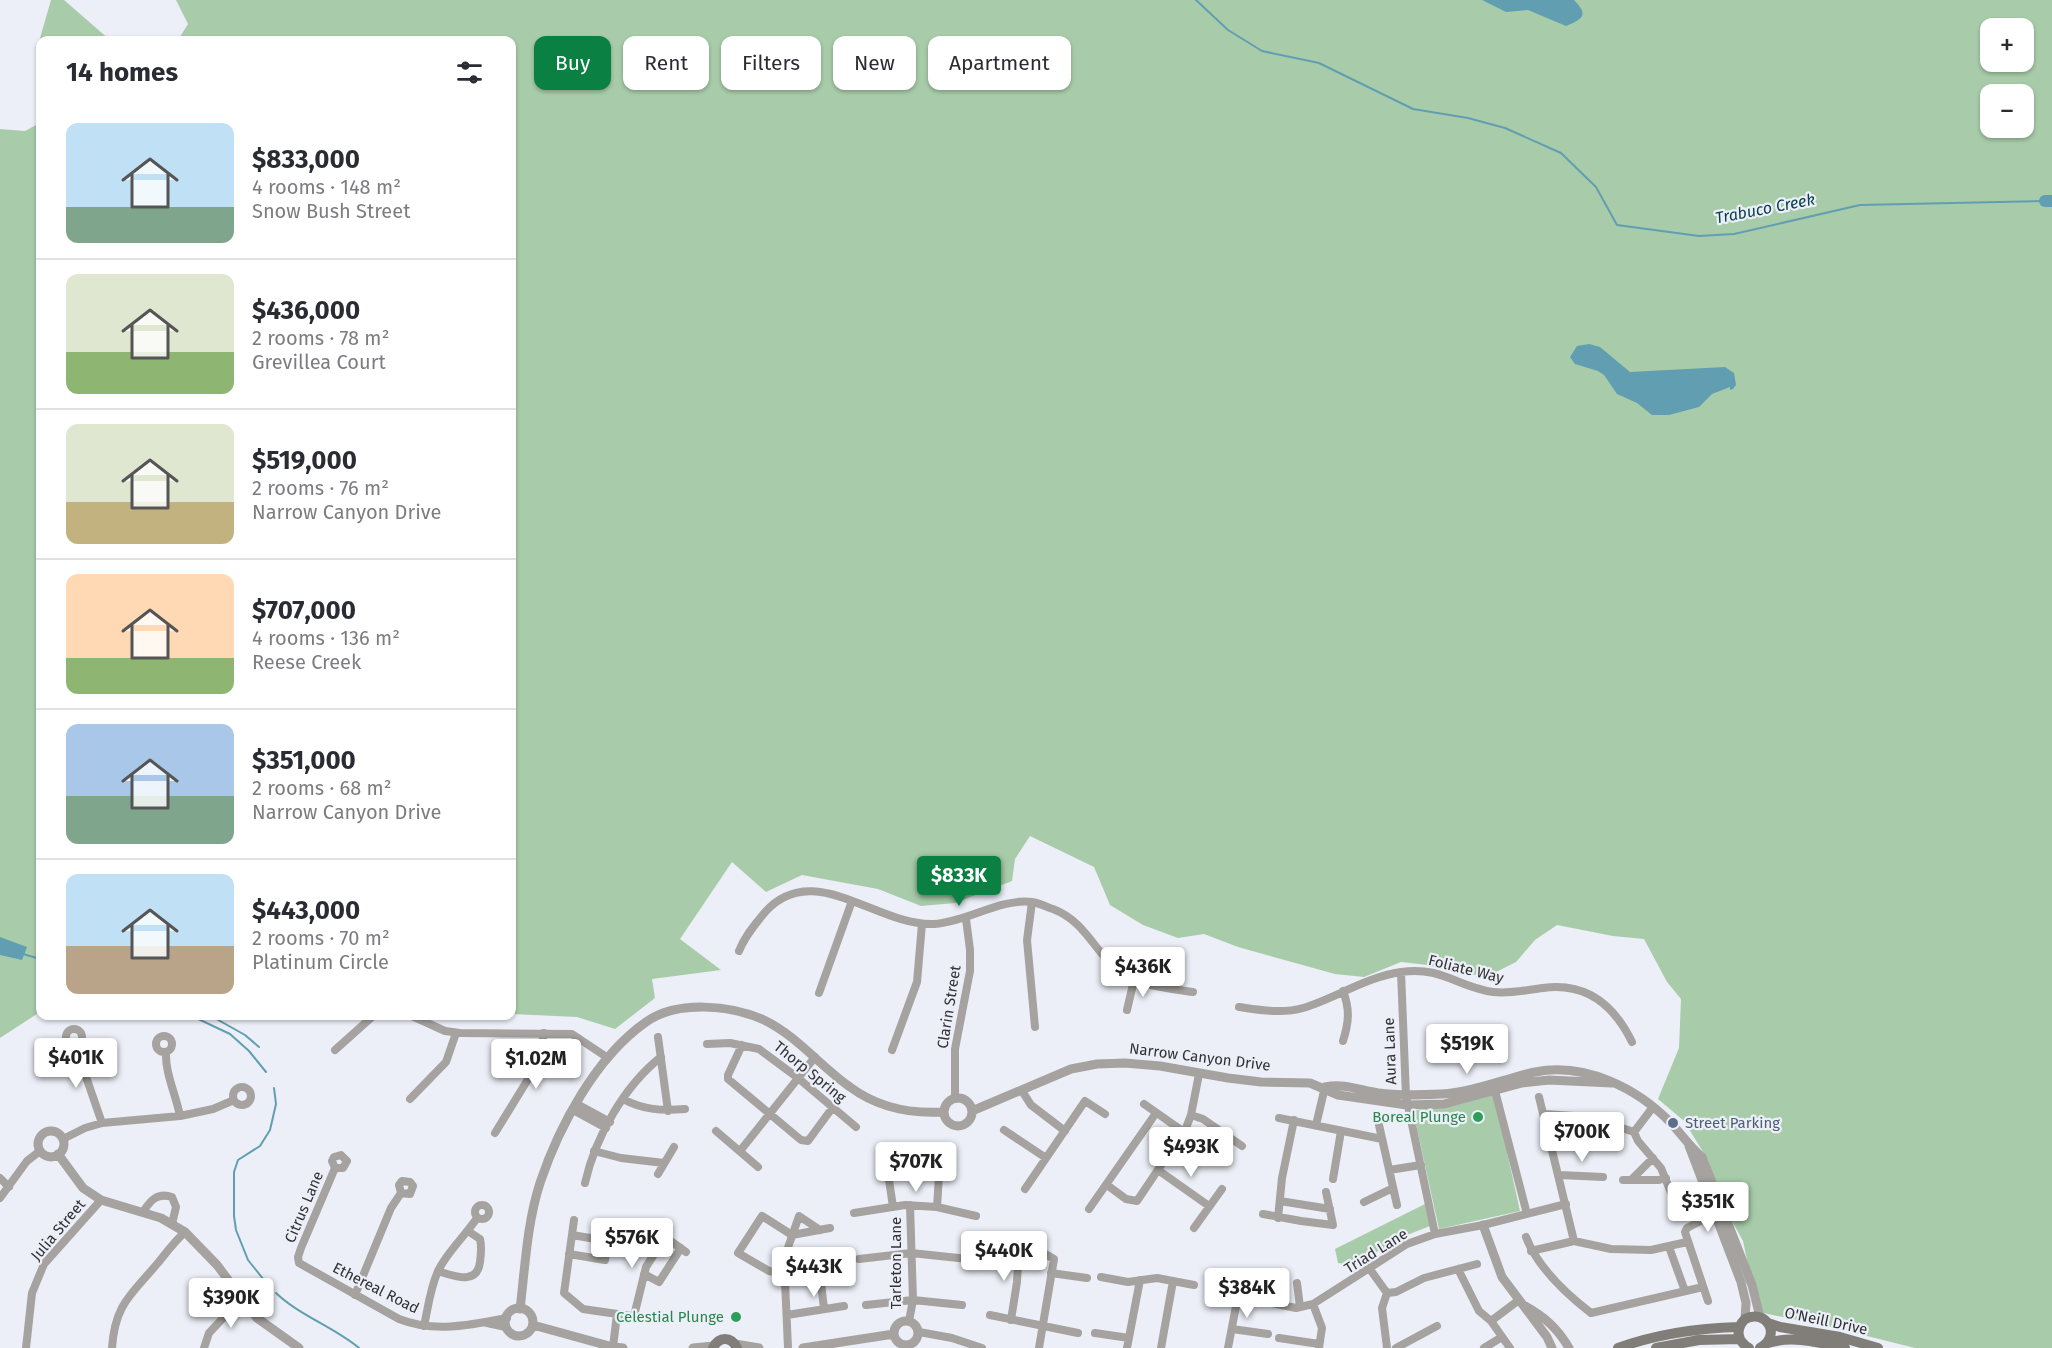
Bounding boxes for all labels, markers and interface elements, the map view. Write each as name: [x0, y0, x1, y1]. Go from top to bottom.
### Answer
map controls: [1980, 18, 2034, 138]
button: +: [1980, 18, 2034, 72]
chip: Buy: [534, 36, 611, 90]
chip: Rent: [623, 36, 709, 90]
chip: Filters: [721, 36, 821, 90]
chip: New: [833, 36, 916, 90]
chip: Apartment: [928, 36, 1071, 90]
icon: filters: [453, 56, 486, 89]
text: 14 homes: [66, 57, 178, 88]
button: −: [1980, 84, 2034, 138]
text: $833,000: [252, 144, 360, 175]
icon: home: [114, 147, 186, 219]
text: 4 rooms · 148 m²: [252, 175, 401, 199]
water label: Trabuco Creek: [1714, 189, 1817, 227]
text: Snow Bush Street: [252, 199, 410, 223]
text: $436,000: [252, 295, 360, 326]
icon: home: [114, 298, 186, 370]
text: 2 rooms · 78 m²: [252, 326, 389, 350]
text: Grevillea Court: [252, 350, 386, 374]
text: $519,000: [252, 445, 357, 476]
icon: home: [114, 448, 186, 520]
text: 2 rooms · 76 m²: [252, 476, 389, 500]
text: Narrow Canyon Drive: [252, 500, 442, 524]
text: $707,000: [252, 595, 356, 626]
icon: home: [114, 598, 186, 670]
text: 4 rooms · 136 m²: [252, 626, 400, 650]
text: Reese Creek: [252, 650, 361, 674]
text: $351,000: [252, 745, 356, 776]
icon: home: [114, 748, 186, 820]
text: 2 rooms · 68 m²: [252, 776, 392, 800]
text: Narrow Canyon Drive: [252, 800, 442, 824]
pin: $833K: [917, 856, 1001, 907]
text: $833K: [931, 863, 987, 887]
text: $443,000: [252, 895, 360, 926]
icon: home: [114, 898, 186, 970]
text: 2 rooms · 70 m²: [252, 926, 390, 950]
pin: $436K: [1101, 947, 1185, 998]
text: Platinum Circle: [252, 950, 389, 974]
street label: Foliate Way: [1426, 951, 1506, 987]
text: $436K: [1115, 954, 1171, 978]
street label: Clarin Street: [934, 963, 965, 1050]
street label: Aura Lane: [1380, 1017, 1400, 1085]
pin: $519K: [1425, 1024, 1509, 1075]
text: $519K: [1440, 1031, 1494, 1055]
street label: Thorp Spring: [770, 1037, 850, 1107]
pin: $401K: [34, 1038, 118, 1089]
pin: $1.02M: [487, 1039, 585, 1090]
street label: Narrow Canyon Drive: [1128, 1039, 1272, 1075]
text: $401K: [48, 1045, 104, 1069]
text: $1.02M: [505, 1046, 567, 1070]
place label: Boreal Plunge: [1372, 1108, 1466, 1126]
marker: Boreal Plunge: [1471, 1110, 1485, 1124]
pin: $700K: [1540, 1112, 1624, 1163]
place label: Street Parking: [1685, 1114, 1780, 1132]
marker: Street Parking: [1666, 1116, 1680, 1130]
text: $700K: [1554, 1119, 1610, 1143]
pin: $493K: [1149, 1127, 1233, 1178]
text: $493K: [1163, 1134, 1219, 1158]
pin: $707K: [874, 1142, 958, 1193]
text: $707K: [889, 1149, 943, 1173]
street label: Citrus Lane: [281, 1169, 327, 1245]
pin: $351K: [1666, 1182, 1750, 1233]
text: $351K: [1682, 1189, 1734, 1213]
street label: Julia Street: [27, 1195, 89, 1264]
street label: Tarleton Lane: [887, 1217, 905, 1309]
pin: $576K: [590, 1218, 674, 1269]
text: $576K: [605, 1225, 659, 1249]
street label: Triad Lane: [1341, 1225, 1411, 1277]
pin: $440K: [962, 1231, 1046, 1282]
text: $440K: [975, 1238, 1033, 1262]
pin: $443K: [772, 1247, 856, 1298]
text: $443K: [786, 1254, 842, 1278]
street label: Ethereal Road: [330, 1259, 422, 1317]
pin: $384K: [1205, 1268, 1289, 1319]
text: $384K: [1219, 1275, 1275, 1299]
pin: $390K: [189, 1278, 273, 1329]
text: $390K: [203, 1285, 259, 1309]
street label: O'Neill Drive: [1783, 1303, 1869, 1339]
place label: Celestial Plunge: [616, 1308, 724, 1326]
marker: Celestial Plunge: [729, 1310, 743, 1324]

